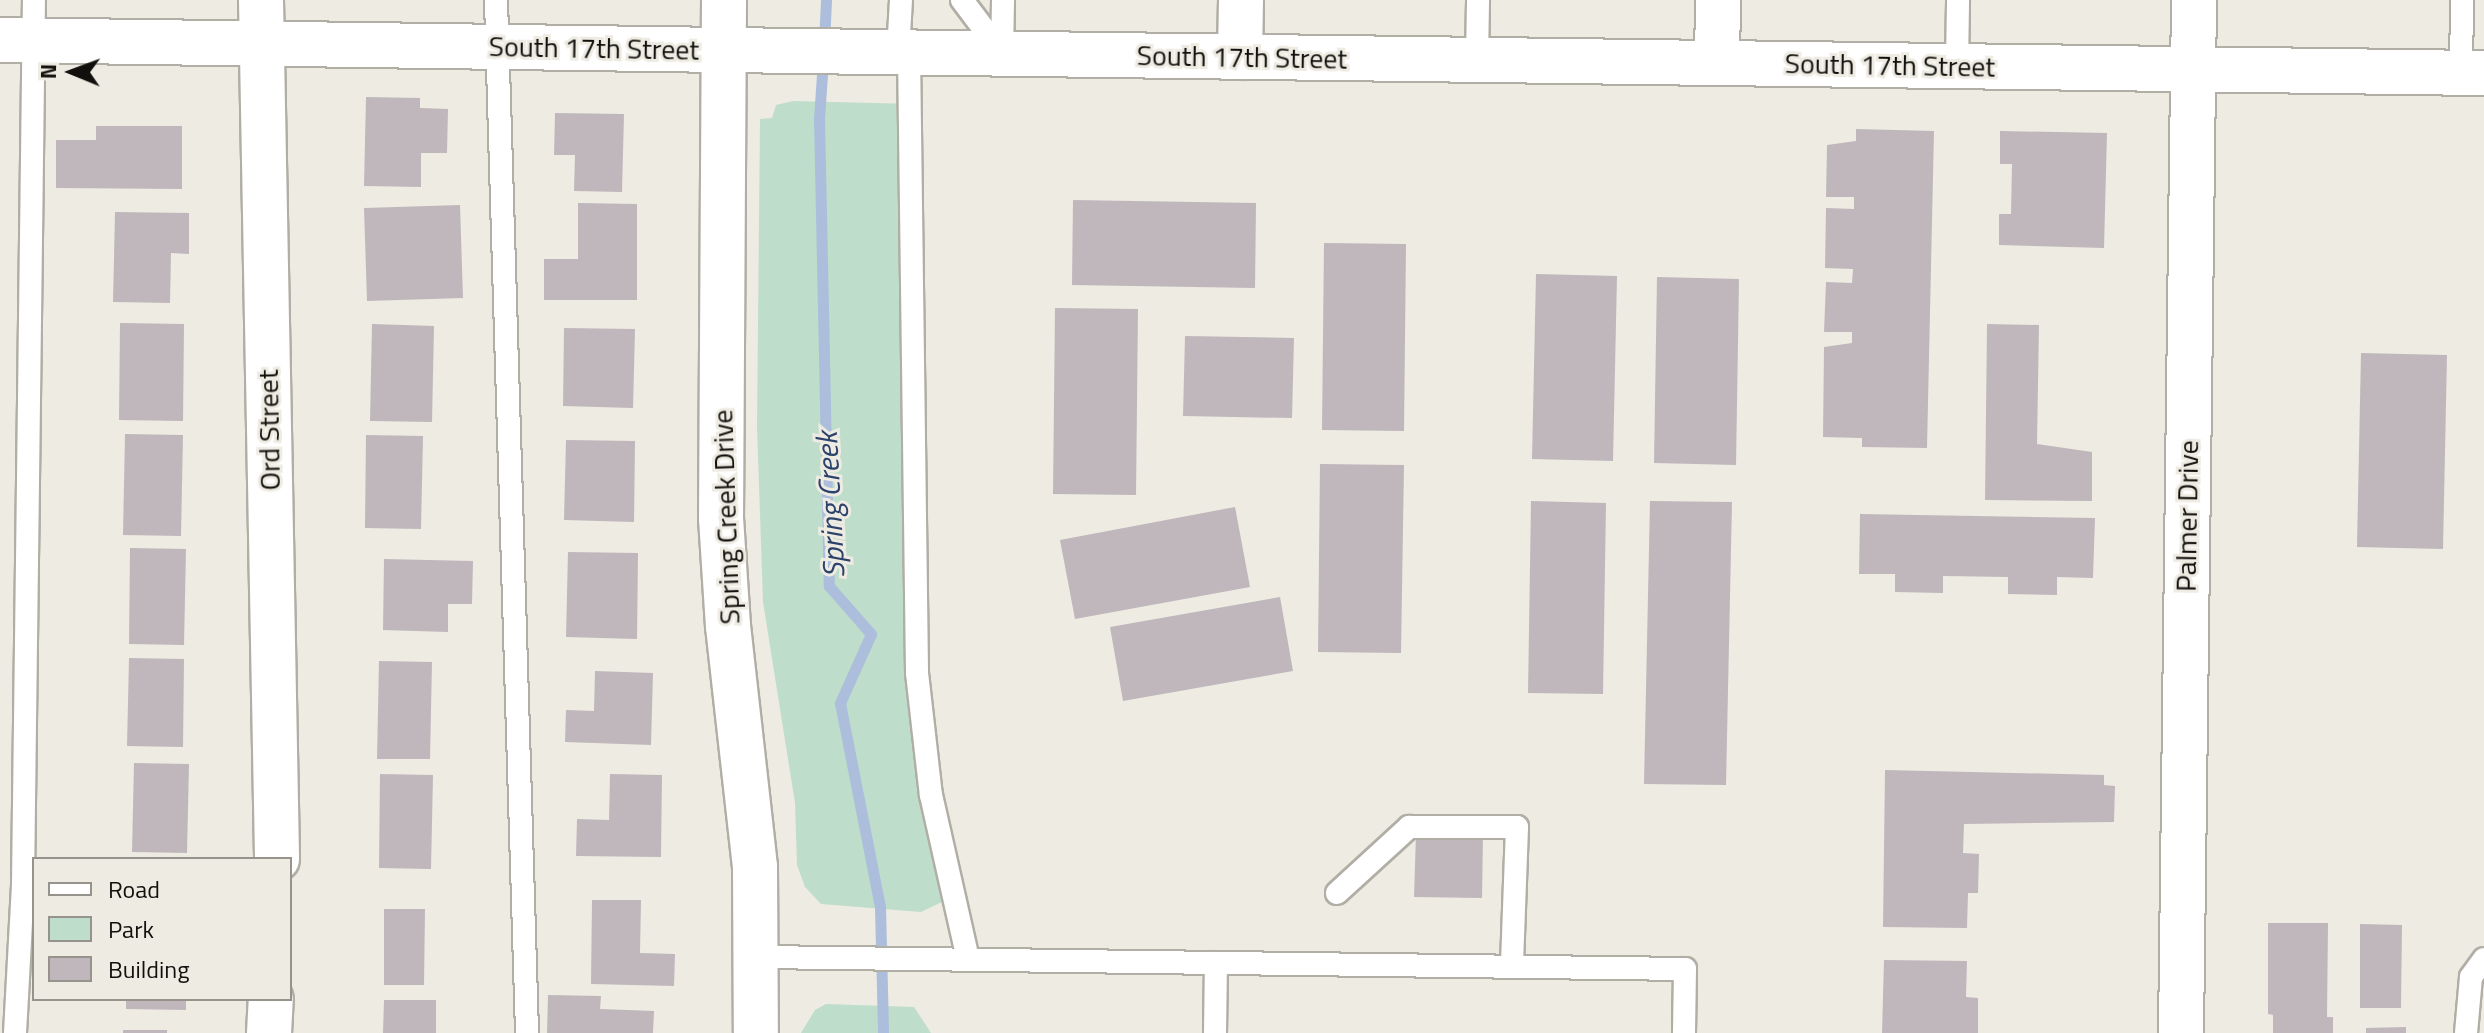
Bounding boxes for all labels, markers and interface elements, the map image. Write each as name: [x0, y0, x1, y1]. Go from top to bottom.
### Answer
street label: South 17th Street: [489, 29, 699, 67]
north arrow: [32, 32, 112, 112]
street label: South 17th Street: [1137, 38, 1347, 76]
street label: South 17th Street: [1785, 46, 1995, 84]
text: N: [31, 64, 65, 80]
street label: Ord Street: [251, 369, 287, 491]
street label: Spring Creek Drive: [705, 409, 747, 625]
water label: Spring Creek: [808, 431, 852, 579]
street label: Palmer Drive: [2169, 440, 2205, 592]
legend: [32, 857, 292, 1001]
text: Road: [108, 871, 160, 907]
text: Park: [108, 911, 154, 947]
text: Building: [108, 951, 190, 987]

